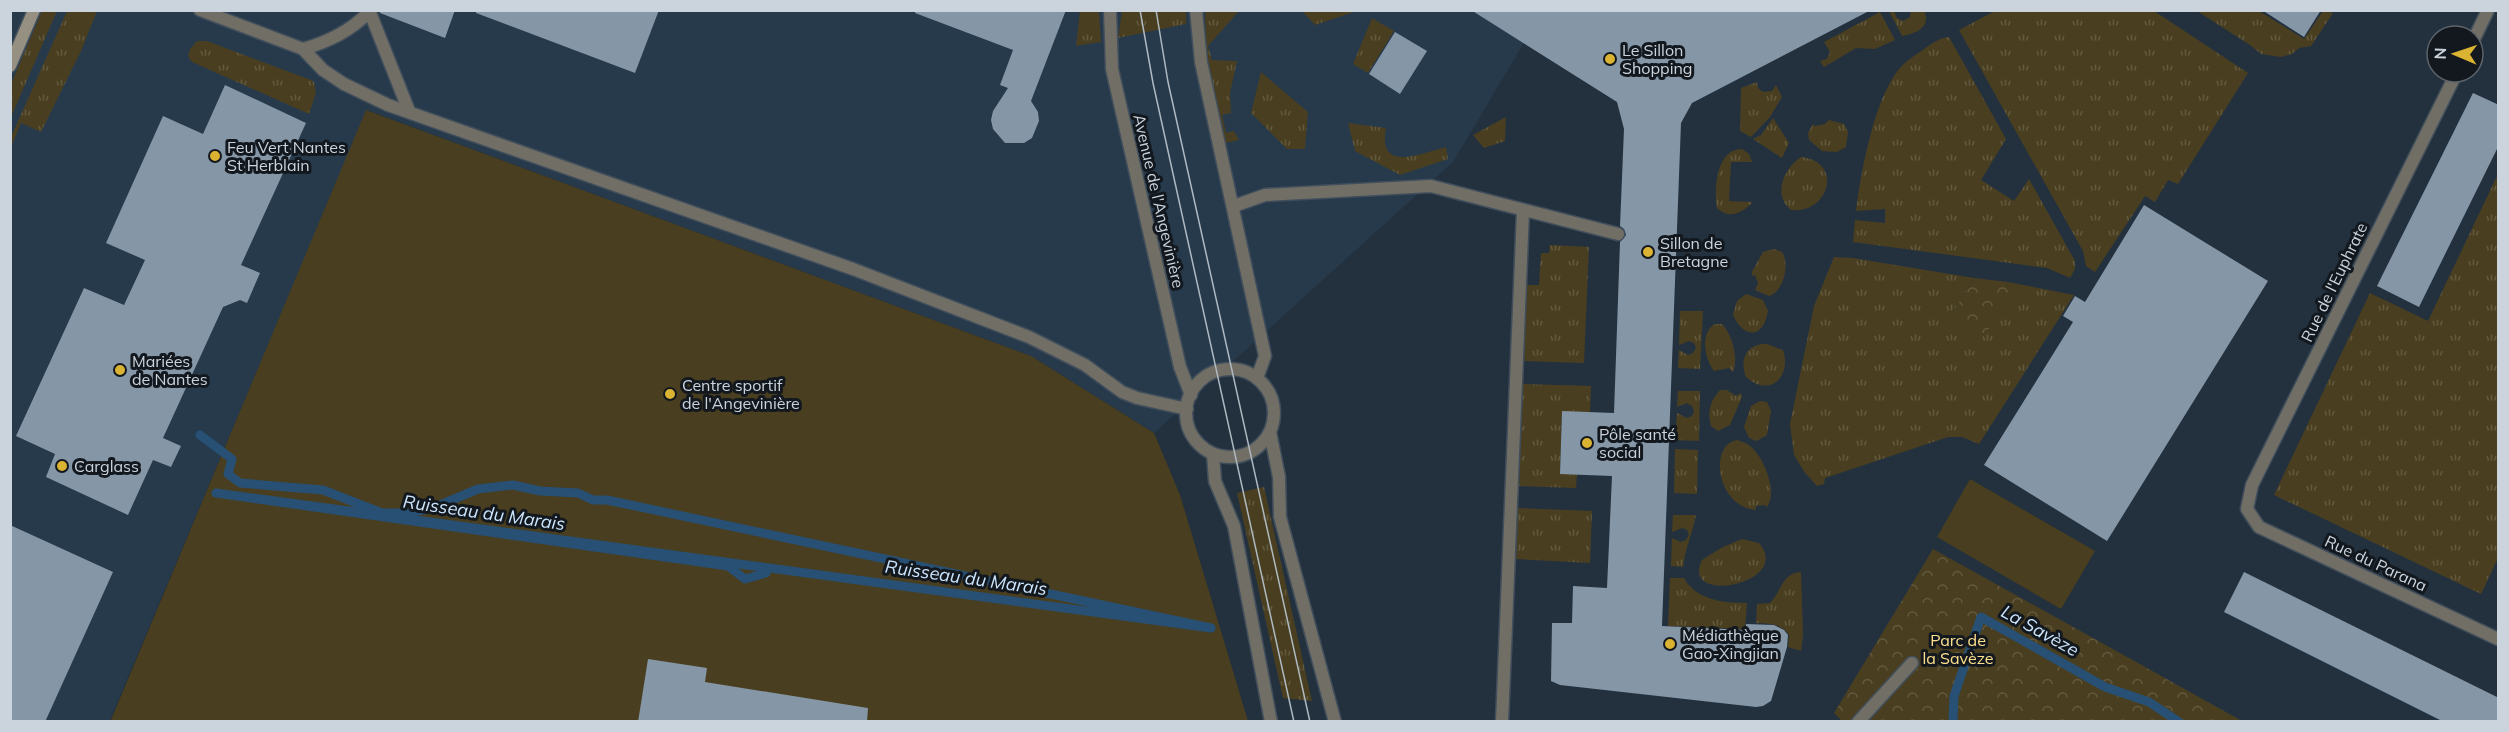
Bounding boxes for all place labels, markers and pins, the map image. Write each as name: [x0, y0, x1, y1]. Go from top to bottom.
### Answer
place label: Le Sillon Shopping: [1622, 40, 1693, 78]
marker: Le Sillon Shopping: [1603, 52, 1617, 66]
place label: Feu Vert Nantes St Herblain: [227, 137, 346, 175]
marker: Feu Vert Nantes St Herblain: [208, 149, 222, 163]
place label: Sillon de Bretagne: [1660, 233, 1728, 271]
marker: Sillon de Bretagne: [1641, 245, 1655, 259]
place label: Mariées de Nantes: [132, 351, 208, 389]
marker: Mariées de Nantes: [113, 363, 127, 377]
place label: Centre sportif de l'Angevinière: [682, 375, 800, 413]
marker: Centre sportif de l'Angevinière: [663, 387, 677, 401]
place label: Pôle santé social: [1599, 424, 1676, 462]
marker: Pôle santé social: [1580, 436, 1594, 450]
place label: Carglass: [74, 456, 139, 476]
marker: Carglass: [55, 459, 69, 473]
place label: Médiathèque Gao-Xingjian: [1682, 625, 1779, 663]
marker: Médiathèque Gao-Xingjian: [1663, 637, 1677, 651]

